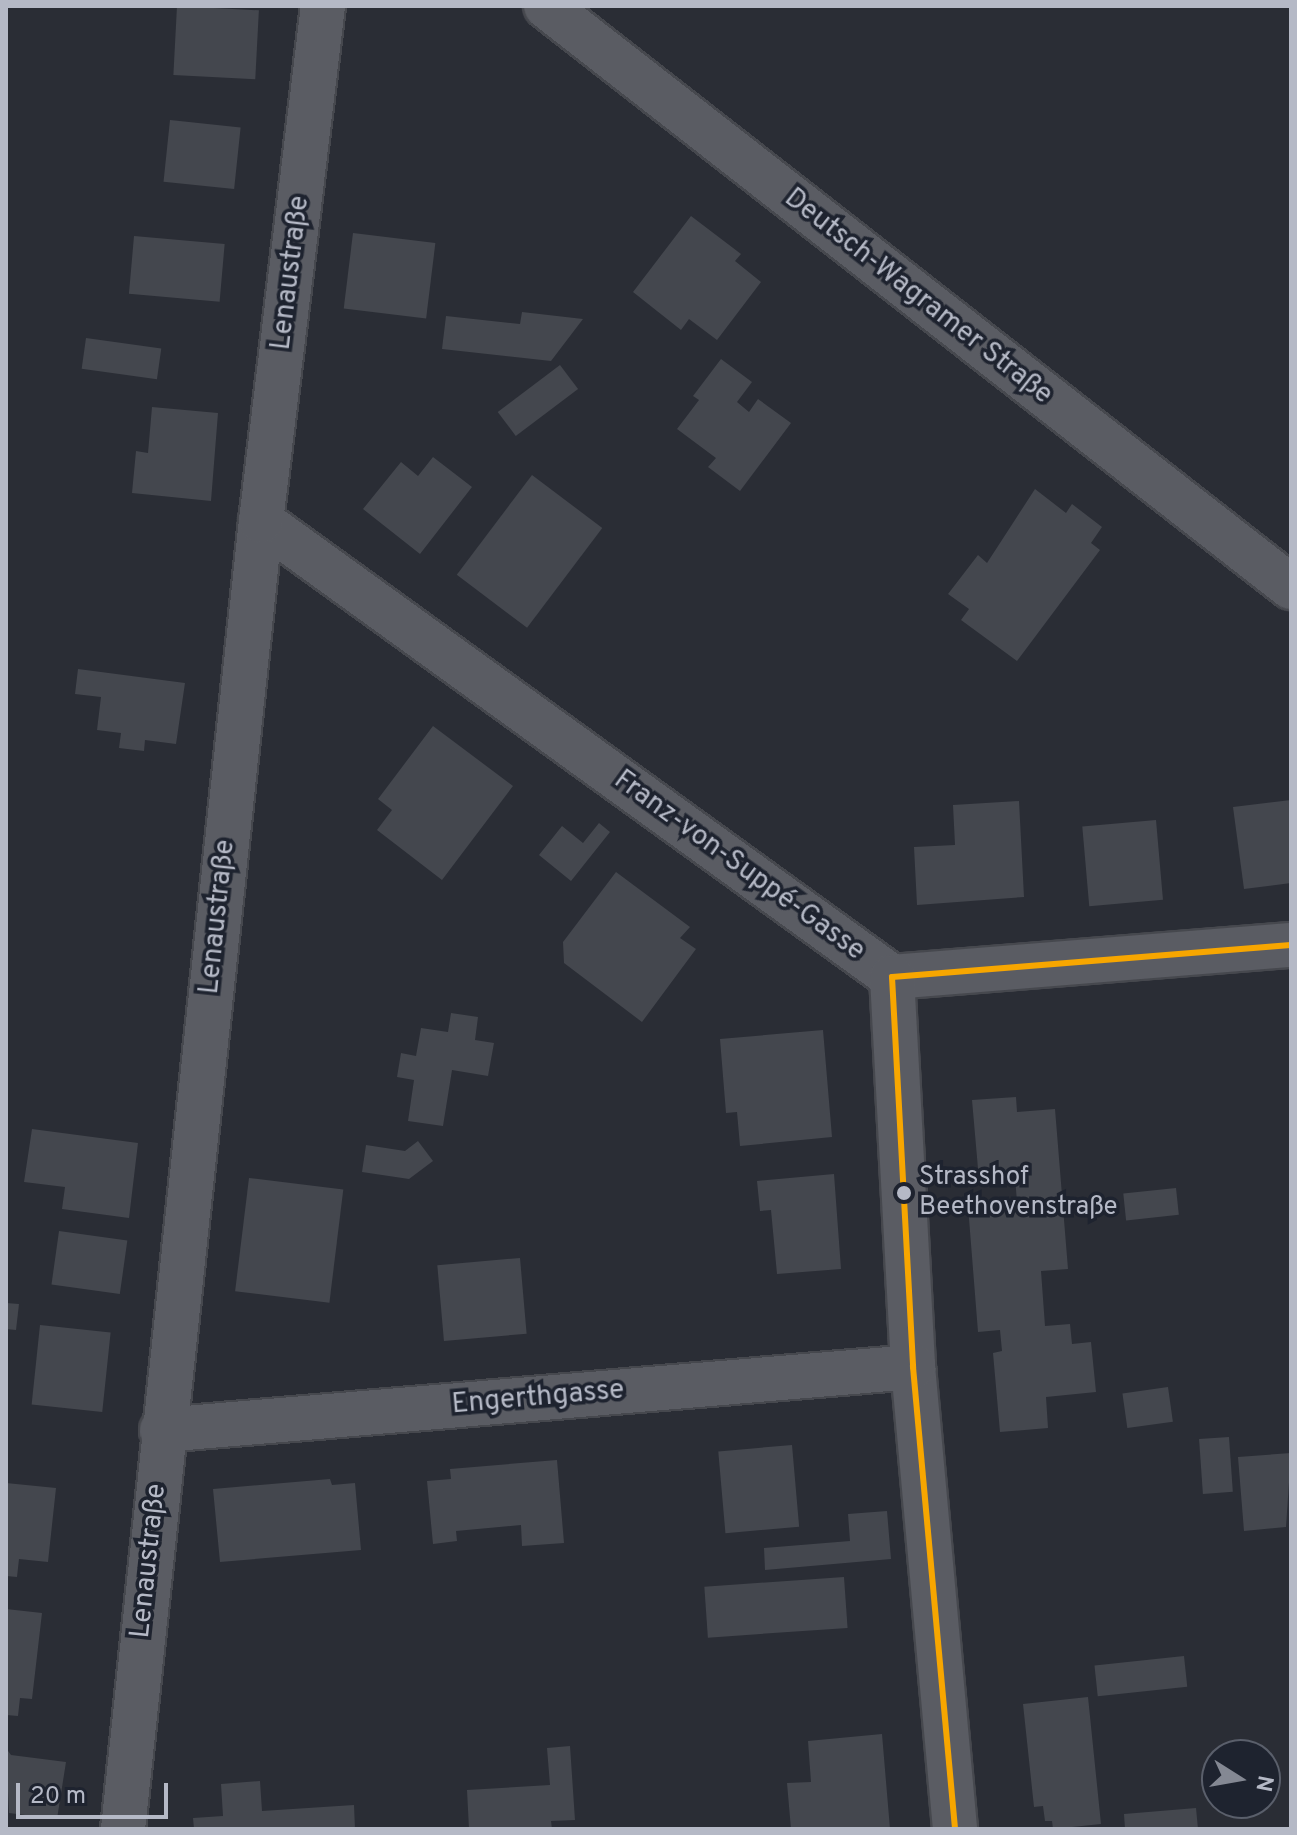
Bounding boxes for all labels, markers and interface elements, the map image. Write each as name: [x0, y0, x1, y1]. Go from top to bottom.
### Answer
street label: Deutsch-Wagramer Straße: [777, 182, 1059, 412]
street label: Lenaustraße: [265, 194, 317, 352]
street label: Franz-von-Suppé-Gasse: [607, 764, 871, 968]
street label: Lenaustraße: [193, 838, 243, 996]
place label: Strasshof Beethovenstraße: [919, 1162, 1118, 1224]
marker: Strasshof Beethovenstraße: [896, 1185, 912, 1201]
street label: Engerthgasse: [450, 1374, 626, 1422]
street label: Lenaustraße: [124, 1482, 174, 1640]
north arrow: [1201, 1739, 1281, 1819]
scale bar: [20, 1767, 172, 1817]
text: N: [1248, 1773, 1278, 1794]
text: 20 m: [30, 1782, 86, 1812]

